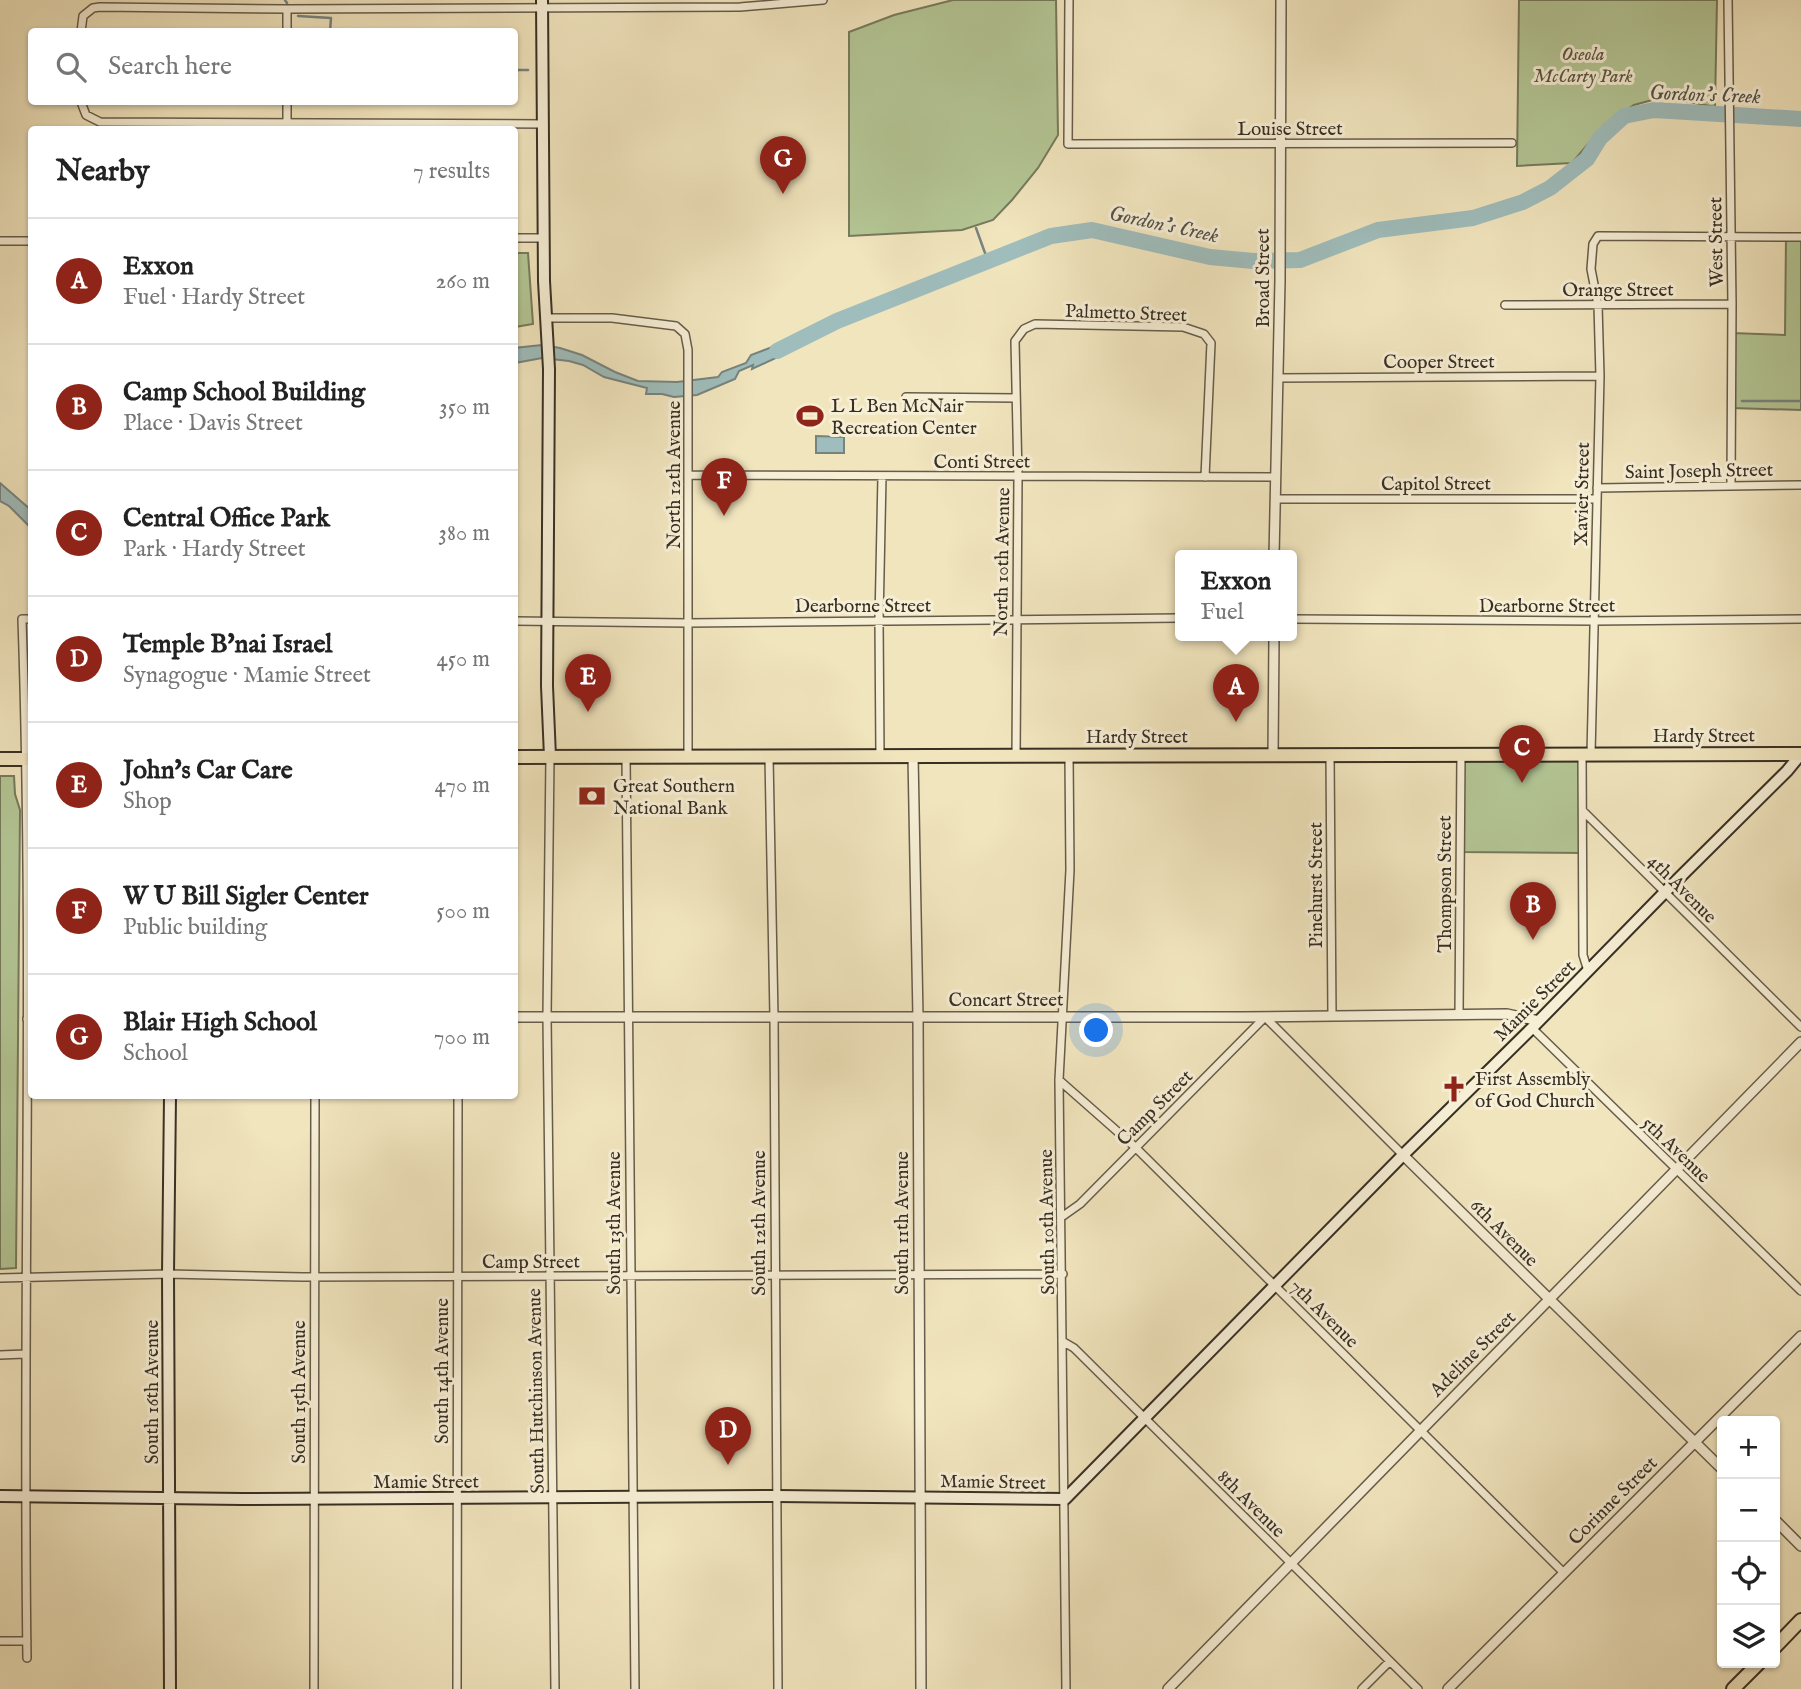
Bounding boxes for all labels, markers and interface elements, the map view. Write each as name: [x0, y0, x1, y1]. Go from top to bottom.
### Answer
search box: [28, 28, 518, 105]
park label: Oseola McCarty Park: [1533, 43, 1633, 89]
icon: search: [52, 48, 90, 86]
text: Search here: [108, 50, 232, 83]
water label: Gordon's Creek: [1649, 80, 1762, 111]
street label: Louise Street: [1237, 118, 1343, 142]
pin: G: [760, 136, 806, 194]
text: Nearby: [56, 153, 149, 191]
text: 7 results: [413, 157, 490, 186]
street label: West Street: [1704, 196, 1730, 287]
water label: Gordon's Creek: [1106, 201, 1222, 250]
street label: Broad Street: [1252, 228, 1276, 328]
text: Exxon: [123, 250, 194, 283]
text: A: [71, 267, 87, 296]
text: 260 m: [435, 267, 490, 296]
street label: Orange Street: [1562, 279, 1674, 303]
text: Fuel · Hardy Street: [123, 283, 305, 312]
street label: Palmetto Street: [1064, 300, 1188, 328]
street label: Cooper Street: [1383, 351, 1495, 375]
text: Camp School Building: [123, 376, 365, 409]
text: B: [71, 393, 87, 422]
text: 350 m: [439, 393, 490, 422]
place label: L L Ben McNair Recreation Center: [831, 395, 977, 441]
street label: North 12th Avenue: [663, 400, 687, 549]
sports icon: L L Ben McNair Recreation Center: [795, 401, 825, 431]
text: Place · Davis Street: [123, 409, 303, 438]
street label: Xavier Street: [1570, 441, 1596, 546]
street label: Conti Street: [934, 451, 1031, 475]
pin: F: [701, 458, 747, 516]
street label: Saint Joseph Street: [1625, 459, 1774, 485]
street label: Capitol Street: [1381, 473, 1492, 497]
street label: North 10th Avenue: [990, 487, 1016, 637]
text: Central Office Park: [123, 502, 330, 535]
text: C: [71, 519, 87, 548]
text: 380 m: [438, 519, 490, 548]
text: Park · Hardy Street: [123, 535, 306, 564]
popup: [1175, 550, 1297, 641]
text: Exxon: [1201, 565, 1271, 598]
street label: Dearborne Street: [795, 595, 932, 619]
street label: Dearborne Street: [1479, 595, 1616, 619]
text: Fuel: [1201, 598, 1244, 627]
text: Temple B'nai Israel: [123, 628, 332, 661]
text: D: [70, 645, 88, 674]
text: 450 m: [436, 645, 490, 674]
pin: E: [565, 654, 611, 712]
text: Synagogue · Mamie Street: [123, 661, 371, 690]
pin: A: [1213, 664, 1259, 722]
pin: C: [1499, 725, 1545, 783]
street label: Hardy Street: [1653, 725, 1756, 749]
street label: Hardy Street: [1086, 726, 1189, 750]
text: John's Car Care: [123, 754, 293, 787]
text: E: [71, 771, 87, 800]
text: 470 m: [435, 771, 490, 800]
place label: Great Southern National Bank: [613, 775, 735, 821]
bank icon: Great Southern National Bank: [577, 781, 607, 811]
text: Shop: [123, 787, 172, 816]
street label: Thompson Street: [1434, 815, 1458, 953]
street label: Pinehurst Street: [1305, 821, 1329, 948]
street label: 4th Avenue: [1642, 850, 1721, 929]
text: W U Bill Sigler Center: [123, 880, 368, 913]
pin: B: [1510, 882, 1556, 940]
text: F: [72, 897, 86, 926]
text: 500 m: [436, 897, 490, 926]
text: Public building: [123, 913, 267, 942]
street label: Mamie Street: [1490, 955, 1582, 1047]
street label: Concart Street: [948, 989, 1064, 1013]
text: Blair High School: [123, 1006, 317, 1039]
your location: [1079, 1013, 1113, 1047]
text: G: [70, 1023, 88, 1052]
text: 700 m: [434, 1023, 490, 1052]
text: School: [123, 1039, 188, 1068]
street label: Camp Street: [1112, 1065, 1199, 1152]
place label: First Assembly of God Church: [1475, 1068, 1595, 1114]
church icon: First Assembly of God Church: [1439, 1074, 1469, 1104]
street label: 5th Avenue: [1636, 1112, 1715, 1189]
street label: South 10th Avenue: [1035, 1149, 1061, 1295]
street label: South 12th Avenue: [748, 1150, 772, 1296]
street label: South 13th Avenue: [603, 1151, 627, 1295]
street label: South 11th Avenue: [891, 1151, 915, 1295]
street label: 6th Avenue: [1464, 1194, 1543, 1273]
street label: Camp Street: [482, 1251, 581, 1275]
street label: 7th Avenue: [1284, 1275, 1363, 1354]
street label: South Hutchinson Avenue: [523, 1288, 551, 1494]
street label: South 14th Avenue: [431, 1298, 455, 1444]
street label: Adeline Street: [1425, 1306, 1522, 1403]
street label: South 16th Avenue: [141, 1319, 165, 1464]
street label: South 15th Avenue: [288, 1320, 312, 1464]
pin: D: [705, 1407, 751, 1465]
map controls: [1717, 1416, 1780, 1668]
button: +: [1717, 1416, 1780, 1479]
street label: Corinne Street: [1564, 1452, 1663, 1551]
street label: 8th Avenue: [1212, 1465, 1290, 1544]
street label: Mamie Street: [940, 1470, 1047, 1496]
street label: Mamie Street: [373, 1471, 479, 1495]
button: −: [1717, 1479, 1780, 1542]
button: locate: [1717, 1542, 1780, 1605]
button: layers: [1717, 1605, 1780, 1668]

